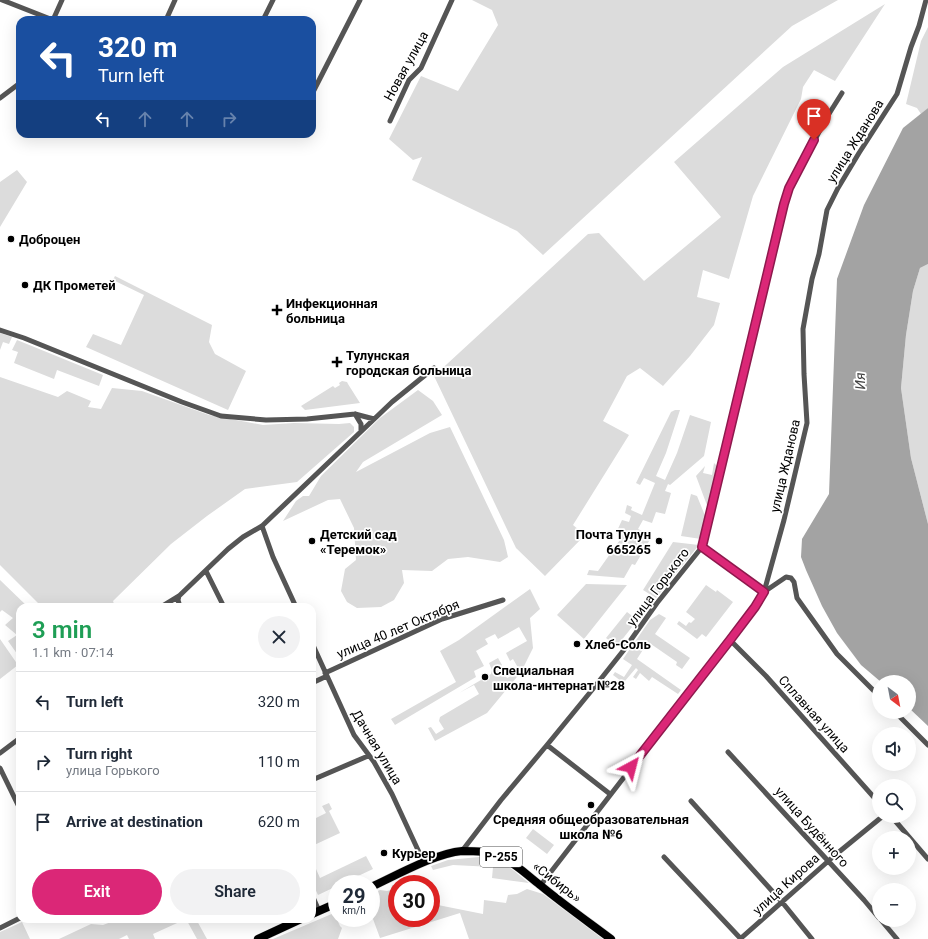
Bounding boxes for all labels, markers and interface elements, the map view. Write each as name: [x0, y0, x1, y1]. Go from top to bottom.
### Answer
street label: Новая улица: [381, 29, 431, 103]
text: 320 m: [98, 31, 177, 64]
icon: left: [32, 32, 84, 84]
text: Turn left: [98, 65, 164, 86]
street label: улица Жданова: [823, 97, 887, 185]
pin: [797, 99, 831, 140]
icon: arrive: [803, 105, 825, 127]
icon: left: [92, 108, 114, 130]
icon: ahead: [134, 108, 156, 130]
icon: ahead: [176, 108, 198, 130]
icon: right: [218, 108, 240, 130]
place label: Доброцен: [19, 232, 80, 247]
marker: Доброцен: [6, 234, 16, 244]
place label: ДК Прометей: [33, 278, 116, 293]
marker: ДК Прометей: [20, 280, 30, 290]
place label: Инфекционная больница: [286, 296, 378, 326]
marker: Инфекционная больница: [271, 304, 283, 316]
place label: Тулунская городская больница: [346, 348, 472, 378]
marker: Тулунская городская больница: [331, 356, 343, 368]
water label: Ия: [852, 372, 868, 390]
street label: улица Жданова: [767, 418, 803, 514]
place label: Детский сад «Теремок»: [320, 527, 397, 557]
place label: Почта Тулун 665265: [576, 527, 651, 557]
marker: Детский сад «Теремок»: [307, 536, 317, 546]
marker: Почта Тулун 665265: [654, 536, 664, 546]
street label: улица Горького: [624, 545, 692, 629]
street label: улица 40 лет Октября: [335, 596, 461, 662]
text: 3 min: [32, 616, 92, 644]
button: close: [258, 616, 300, 658]
place label: Хлеб-Соль: [585, 637, 651, 652]
marker: Хлеб-Соль: [572, 639, 582, 649]
text: 1.1 km · 07:14: [32, 645, 113, 660]
place label: Специальная школа-интернат №28: [493, 663, 625, 693]
marker: Специальная школа-интернат №28: [480, 672, 490, 682]
street label: Сплавная улица: [775, 672, 853, 756]
north arrow: [872, 675, 916, 719]
map controls: [872, 675, 916, 927]
icon: left: [32, 691, 54, 713]
text: Turn left: [66, 693, 123, 711]
text: 320 m: [258, 693, 300, 711]
street label: Дачная улица: [349, 707, 405, 787]
button: sound: [872, 727, 916, 771]
text: Turn right: [66, 745, 132, 763]
position arrow: [610, 746, 652, 788]
icon: right: [32, 751, 54, 773]
text: 110 m: [258, 753, 300, 771]
text: улица Горького: [66, 763, 160, 778]
button: search: [872, 779, 916, 823]
street label: улица Будённого: [772, 784, 852, 870]
marker: Средняя общеобразовательная школа №6: [586, 800, 596, 810]
icon: arrive: [32, 811, 54, 833]
place label: Средняя общеобразовательная школа №6: [493, 812, 689, 842]
text: Arrive at destination: [66, 813, 203, 831]
text: 620 m: [258, 813, 300, 831]
button: +: [872, 831, 916, 875]
place label: Курьер: [392, 846, 436, 861]
road number: Р-255: [480, 847, 522, 867]
marker: Курьер: [379, 848, 389, 858]
street label: улица Кирова: [750, 850, 822, 918]
street label: «Сибирь»: [530, 859, 584, 905]
button: Exit: [32, 869, 162, 915]
button: Share: [170, 869, 300, 915]
speed limit sign: 30: [388, 875, 440, 927]
button: −: [872, 883, 916, 927]
text: 29: [343, 884, 365, 908]
text: km/h: [342, 905, 366, 916]

